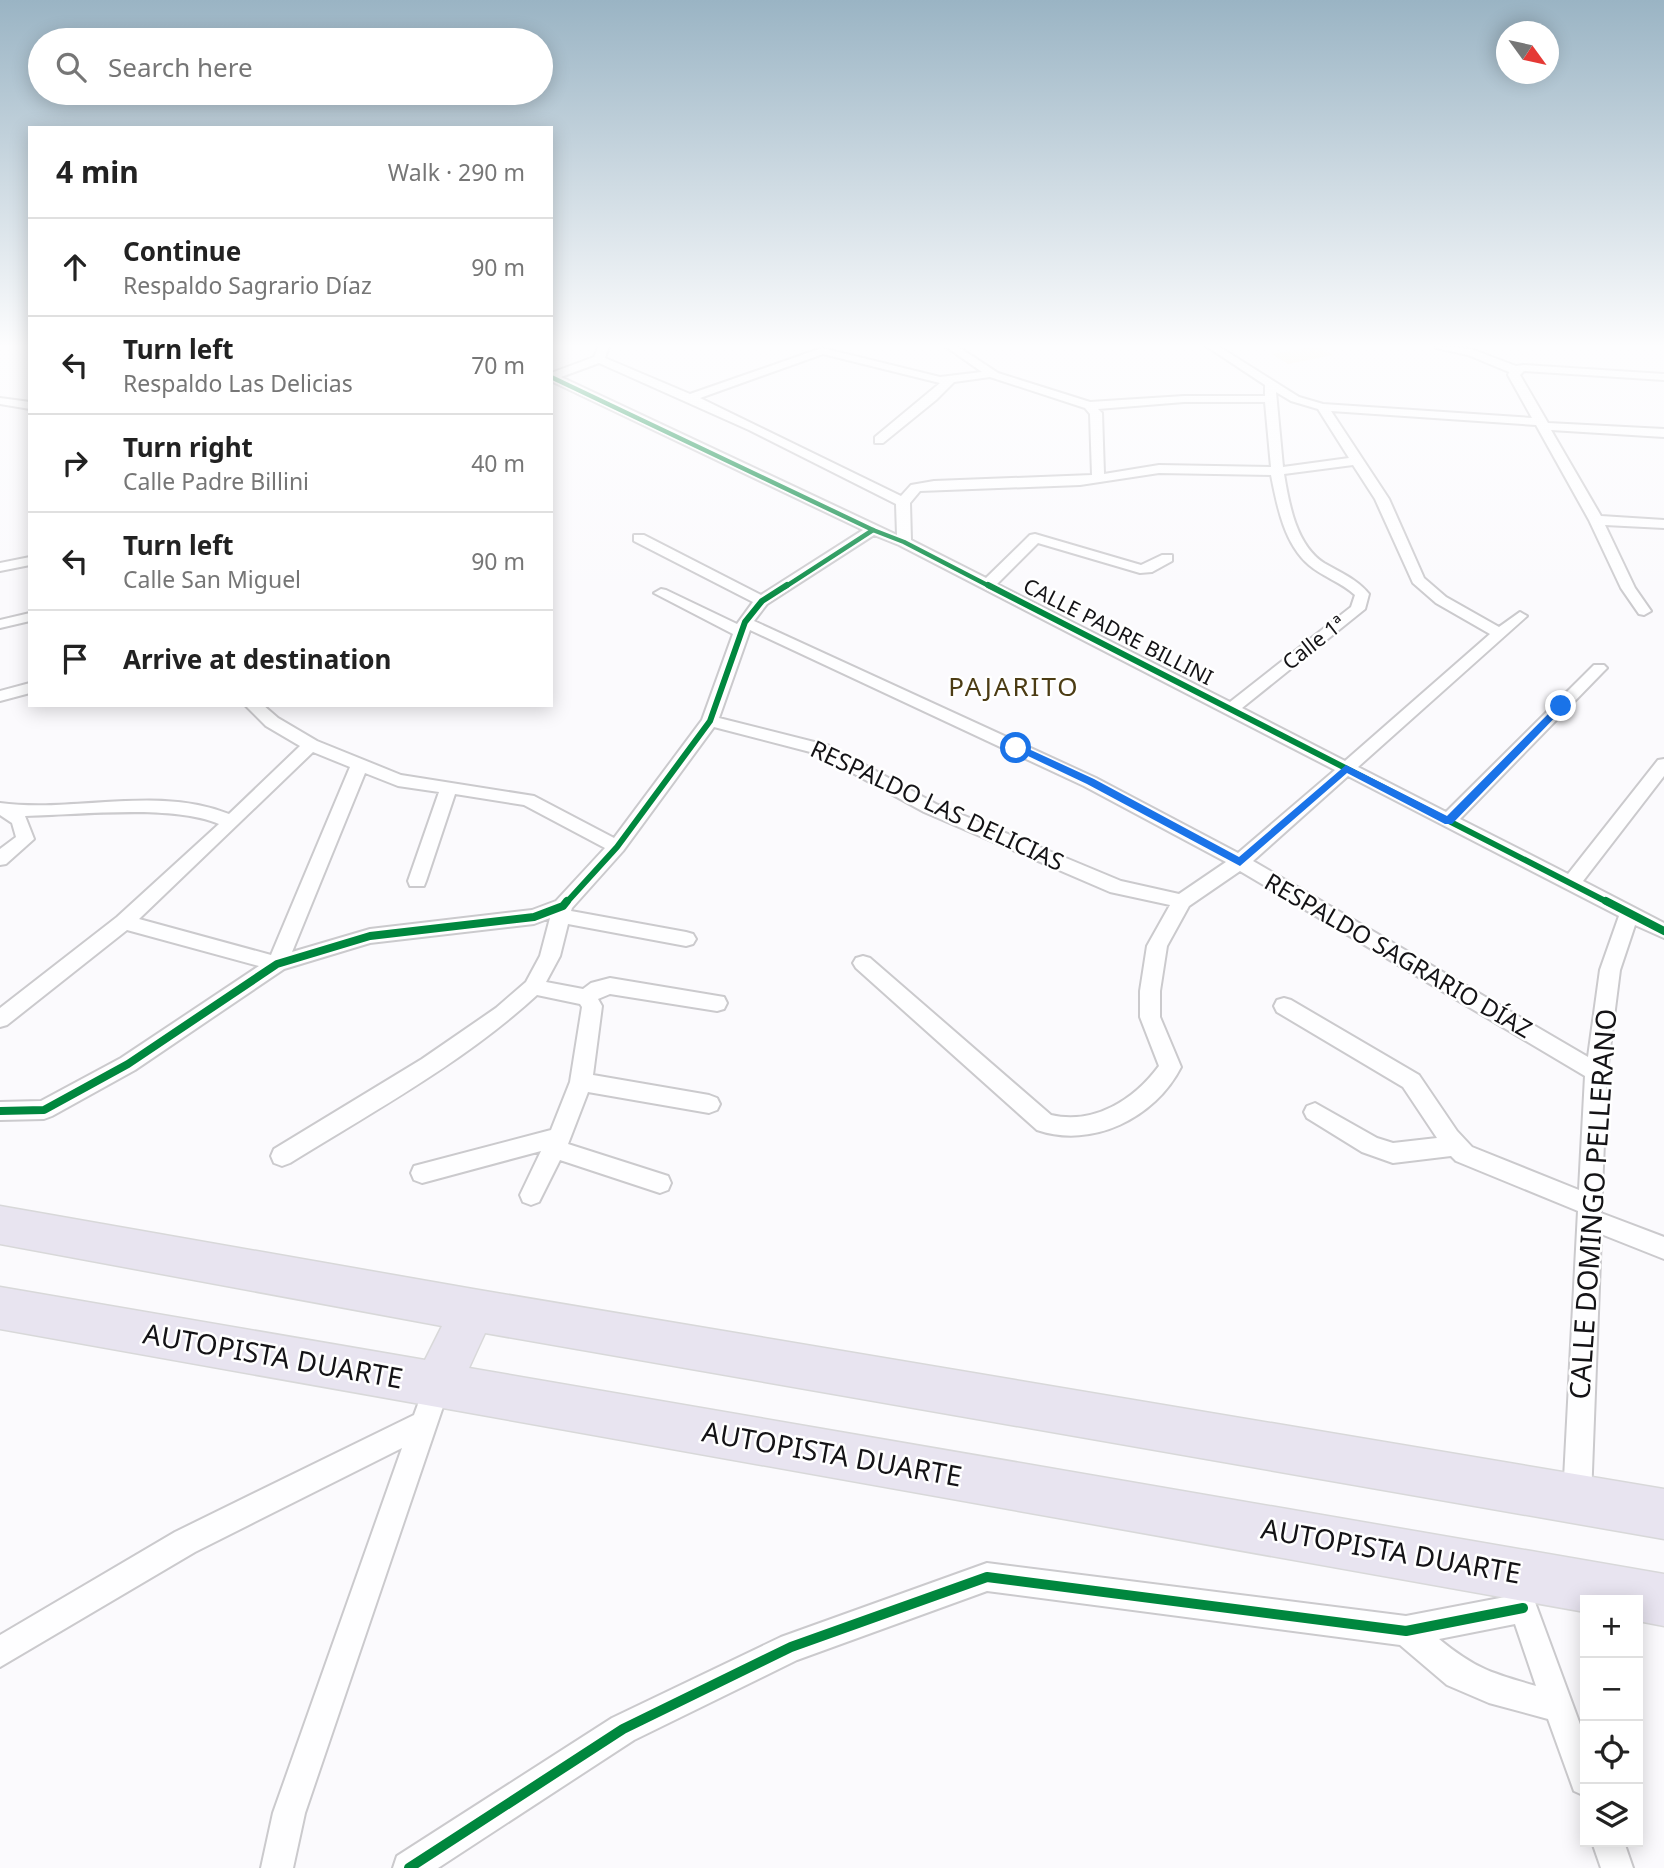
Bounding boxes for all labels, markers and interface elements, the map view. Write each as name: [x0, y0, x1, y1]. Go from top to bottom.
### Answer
north arrow: [1496, 21, 1559, 84]
search box: [28, 28, 553, 105]
icon: search: [52, 48, 90, 86]
text: Search here: [108, 49, 253, 85]
text: 4 min: [56, 151, 139, 192]
text: Walk · 290 m: [388, 156, 525, 188]
text: Continue: [123, 233, 241, 269]
icon: ahead: [56, 248, 94, 286]
text: 90 m: [471, 251, 525, 283]
text: Respaldo Sagrario Díaz: [123, 269, 372, 301]
text: Turn left: [123, 331, 234, 367]
icon: left: [56, 346, 94, 384]
text: 70 m: [471, 349, 525, 381]
text: Respaldo Las Delicias: [123, 367, 353, 399]
text: Turn right: [123, 429, 253, 465]
icon: right: [56, 444, 94, 482]
text: 40 m: [471, 447, 525, 479]
text: Calle Padre Billini: [123, 465, 309, 497]
text: Turn left: [123, 527, 234, 563]
icon: left: [56, 542, 94, 580]
text: 90 m: [471, 545, 525, 577]
text: Calle San Miguel: [123, 563, 301, 595]
street label: CALLE PADRE BILLINI: [1019, 571, 1218, 691]
street label: Calle 1ª: [1276, 609, 1351, 676]
icon: arrive: [56, 640, 94, 678]
text: Arrive at destination: [123, 641, 392, 677]
district label: PAJARITO: [948, 668, 1080, 704]
route end: [1545, 690, 1576, 721]
street label: RESPALDO LAS DELICIAS: [806, 731, 1070, 878]
route start: [1000, 732, 1031, 763]
street label: RESPALDO SAGRARIO DÍAZ: [1259, 864, 1539, 1045]
street label: CALLE DOMINGO PELLERANO: [1559, 1007, 1625, 1401]
street label: AUTOPISTA DUARTE: [140, 1313, 406, 1397]
street label: AUTOPISTA DUARTE: [699, 1411, 965, 1495]
street label: AUTOPISTA DUARTE: [1258, 1508, 1524, 1592]
map controls: [1580, 1595, 1643, 1847]
button: +: [1580, 1595, 1643, 1658]
button: −: [1580, 1658, 1643, 1721]
button: locate: [1580, 1721, 1643, 1784]
button: layers: [1580, 1784, 1643, 1847]

